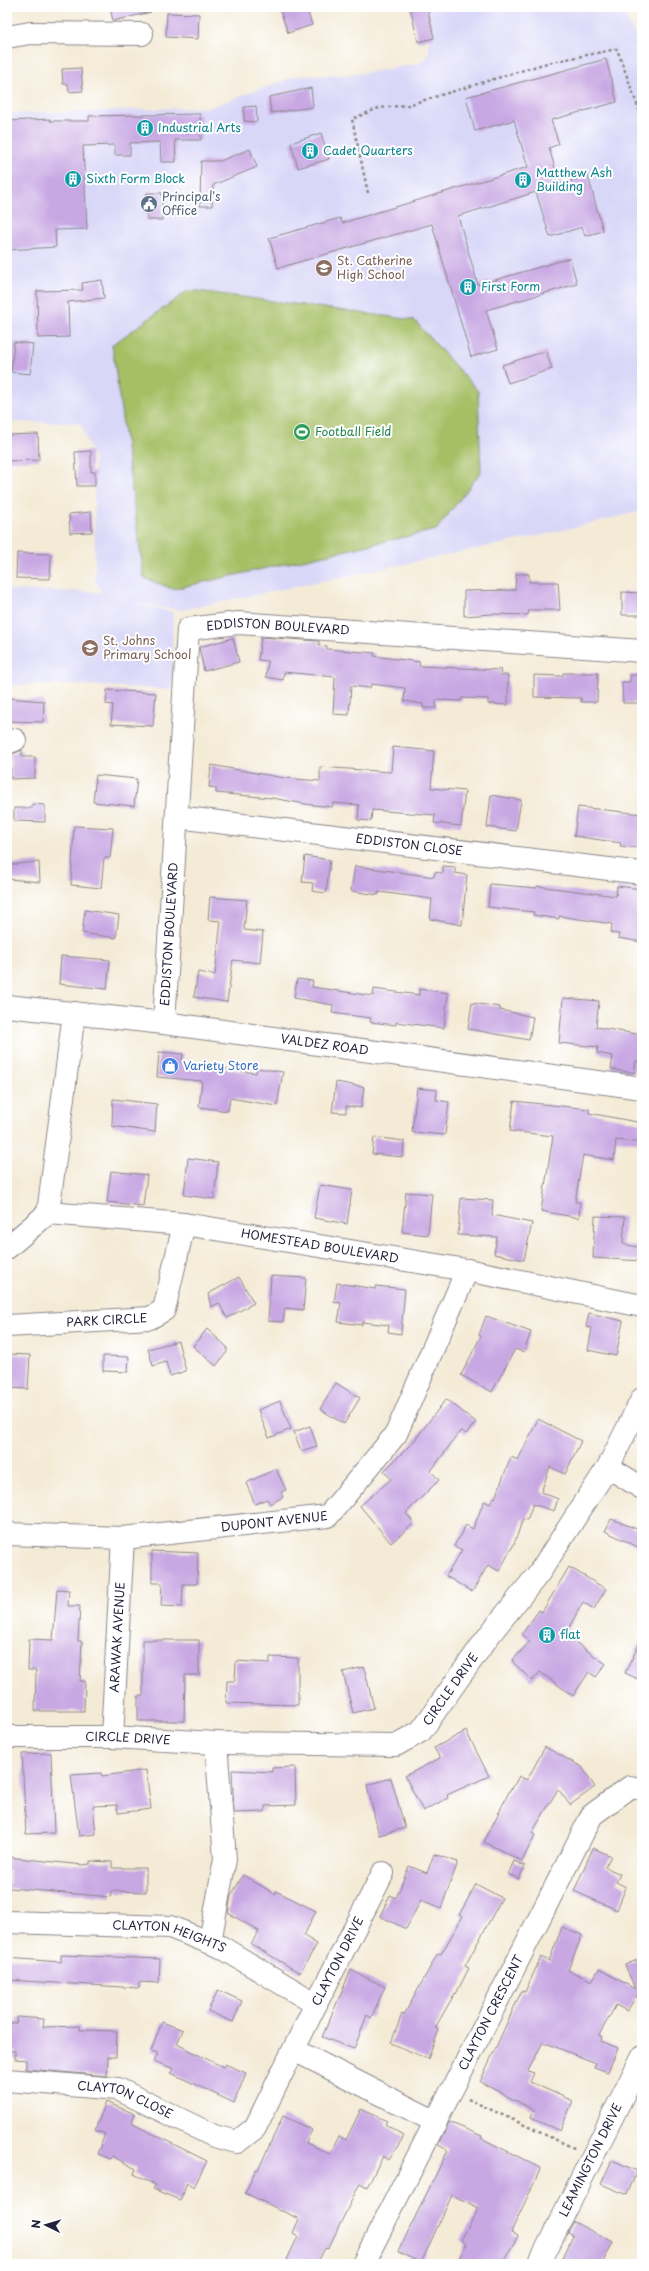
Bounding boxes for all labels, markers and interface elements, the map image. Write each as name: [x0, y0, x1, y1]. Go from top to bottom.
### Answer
building icon: Industrial Arts: [135, 118, 155, 138]
place label: Industrial Arts: [158, 118, 241, 136]
building icon: Cadet Quarters: [300, 141, 320, 161]
place label: Cadet Quarters: [323, 141, 413, 159]
place label: Matthew Ash Building: [536, 163, 612, 195]
building icon: Sixth Form Block: [63, 169, 83, 189]
place label: Sixth Form Block: [86, 169, 185, 187]
building icon: Matthew Ash Building: [513, 170, 533, 190]
place label: Principal's Office: [162, 187, 221, 219]
public building icon: Principal's Office: [139, 194, 159, 214]
place label: St. Catherine High School: [337, 251, 413, 283]
school or university icon: St. Catherine High School: [314, 258, 334, 278]
building icon: First Form: [458, 277, 478, 297]
place label: First Form: [481, 277, 540, 295]
sports icon: Football Field: [292, 422, 312, 442]
place label: Football Field: [315, 422, 391, 440]
street label: EDDISTON BOULEVARD: [205, 613, 350, 639]
place label: St. Johns Primary School: [103, 631, 191, 663]
school or university icon: St. Johns Primary School: [80, 638, 100, 658]
street label: EDDISTON CLOSE: [355, 829, 464, 859]
street label: EDDISTON BOULEVARD: [155, 862, 182, 1006]
street label: VALDEZ ROAD: [280, 1029, 370, 1059]
shop icon: Variety Store: [160, 1056, 180, 1076]
place label: Variety Store: [183, 1056, 259, 1074]
street label: HOMESTEAD BOULEVARD: [240, 1223, 400, 1267]
street label: PARK CIRCLE: [66, 1308, 148, 1331]
street label: DUPONT AVENUE: [219, 1506, 328, 1535]
street label: ARAWAK AVENUE: [104, 1581, 129, 1693]
building icon: flat: [537, 1625, 557, 1645]
place label: flat: [560, 1625, 581, 1643]
street label: CIRCLE DRIVE: [418, 1649, 482, 1729]
street label: CIRCLE DRIVE: [85, 1727, 171, 1748]
street label: CLAYTON DRIVE: [307, 1913, 367, 2009]
street label: CLAYTON HEIGHTS: [112, 1915, 230, 1956]
street label: CLAYTON CRESCENT: [453, 1951, 527, 2073]
street label: CLAYTON CLOSE: [77, 2076, 176, 2123]
street label: LEAMINGTON DRIVE: [554, 2100, 626, 2220]
north arrow: [26, 2205, 66, 2245]
text: N: [27, 2219, 44, 2229]

